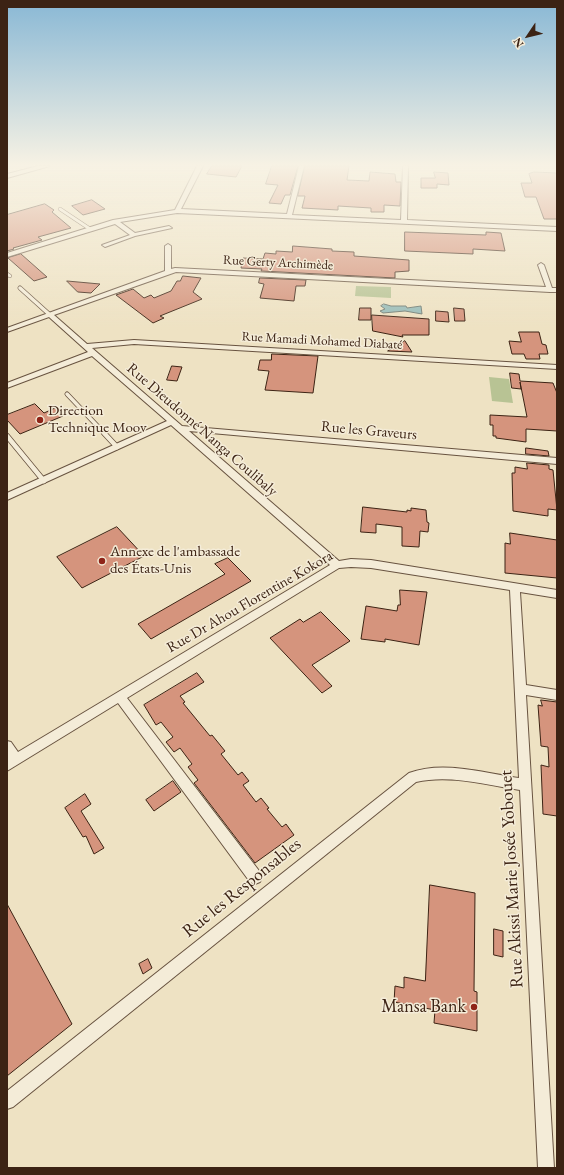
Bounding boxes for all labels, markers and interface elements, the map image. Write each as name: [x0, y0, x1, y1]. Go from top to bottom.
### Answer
north arrow: [508, 16, 548, 56]
text: N: [510, 35, 526, 51]
street label: Rue Gerty Archimède: [223, 252, 333, 274]
street label: Rue Mamadi Mohamed Diabaté: [241, 329, 403, 353]
street label: Rue Dieudonné Nanga Coulibaly: [123, 360, 281, 500]
place label: Direction Technique Moov: [48, 402, 147, 437]
marker: Direction Technique Moov: [35, 415, 45, 425]
street label: Rue les Graveurs: [320, 418, 418, 444]
place label: Annexe de l'ambassade des États-Unis: [110, 543, 240, 578]
street label: Rue Dr Ahou Florentine Kokora: [164, 547, 336, 657]
marker: Annexe de l'ambassade des États-Unis: [97, 556, 107, 566]
street label: Rue Akissi Marie Josée Yobouet: [496, 770, 528, 988]
street label: Rue les Responsables: [178, 834, 306, 942]
place label: Mansa Bank: [381, 996, 466, 1018]
marker: Mansa Bank: [469, 1002, 479, 1012]

